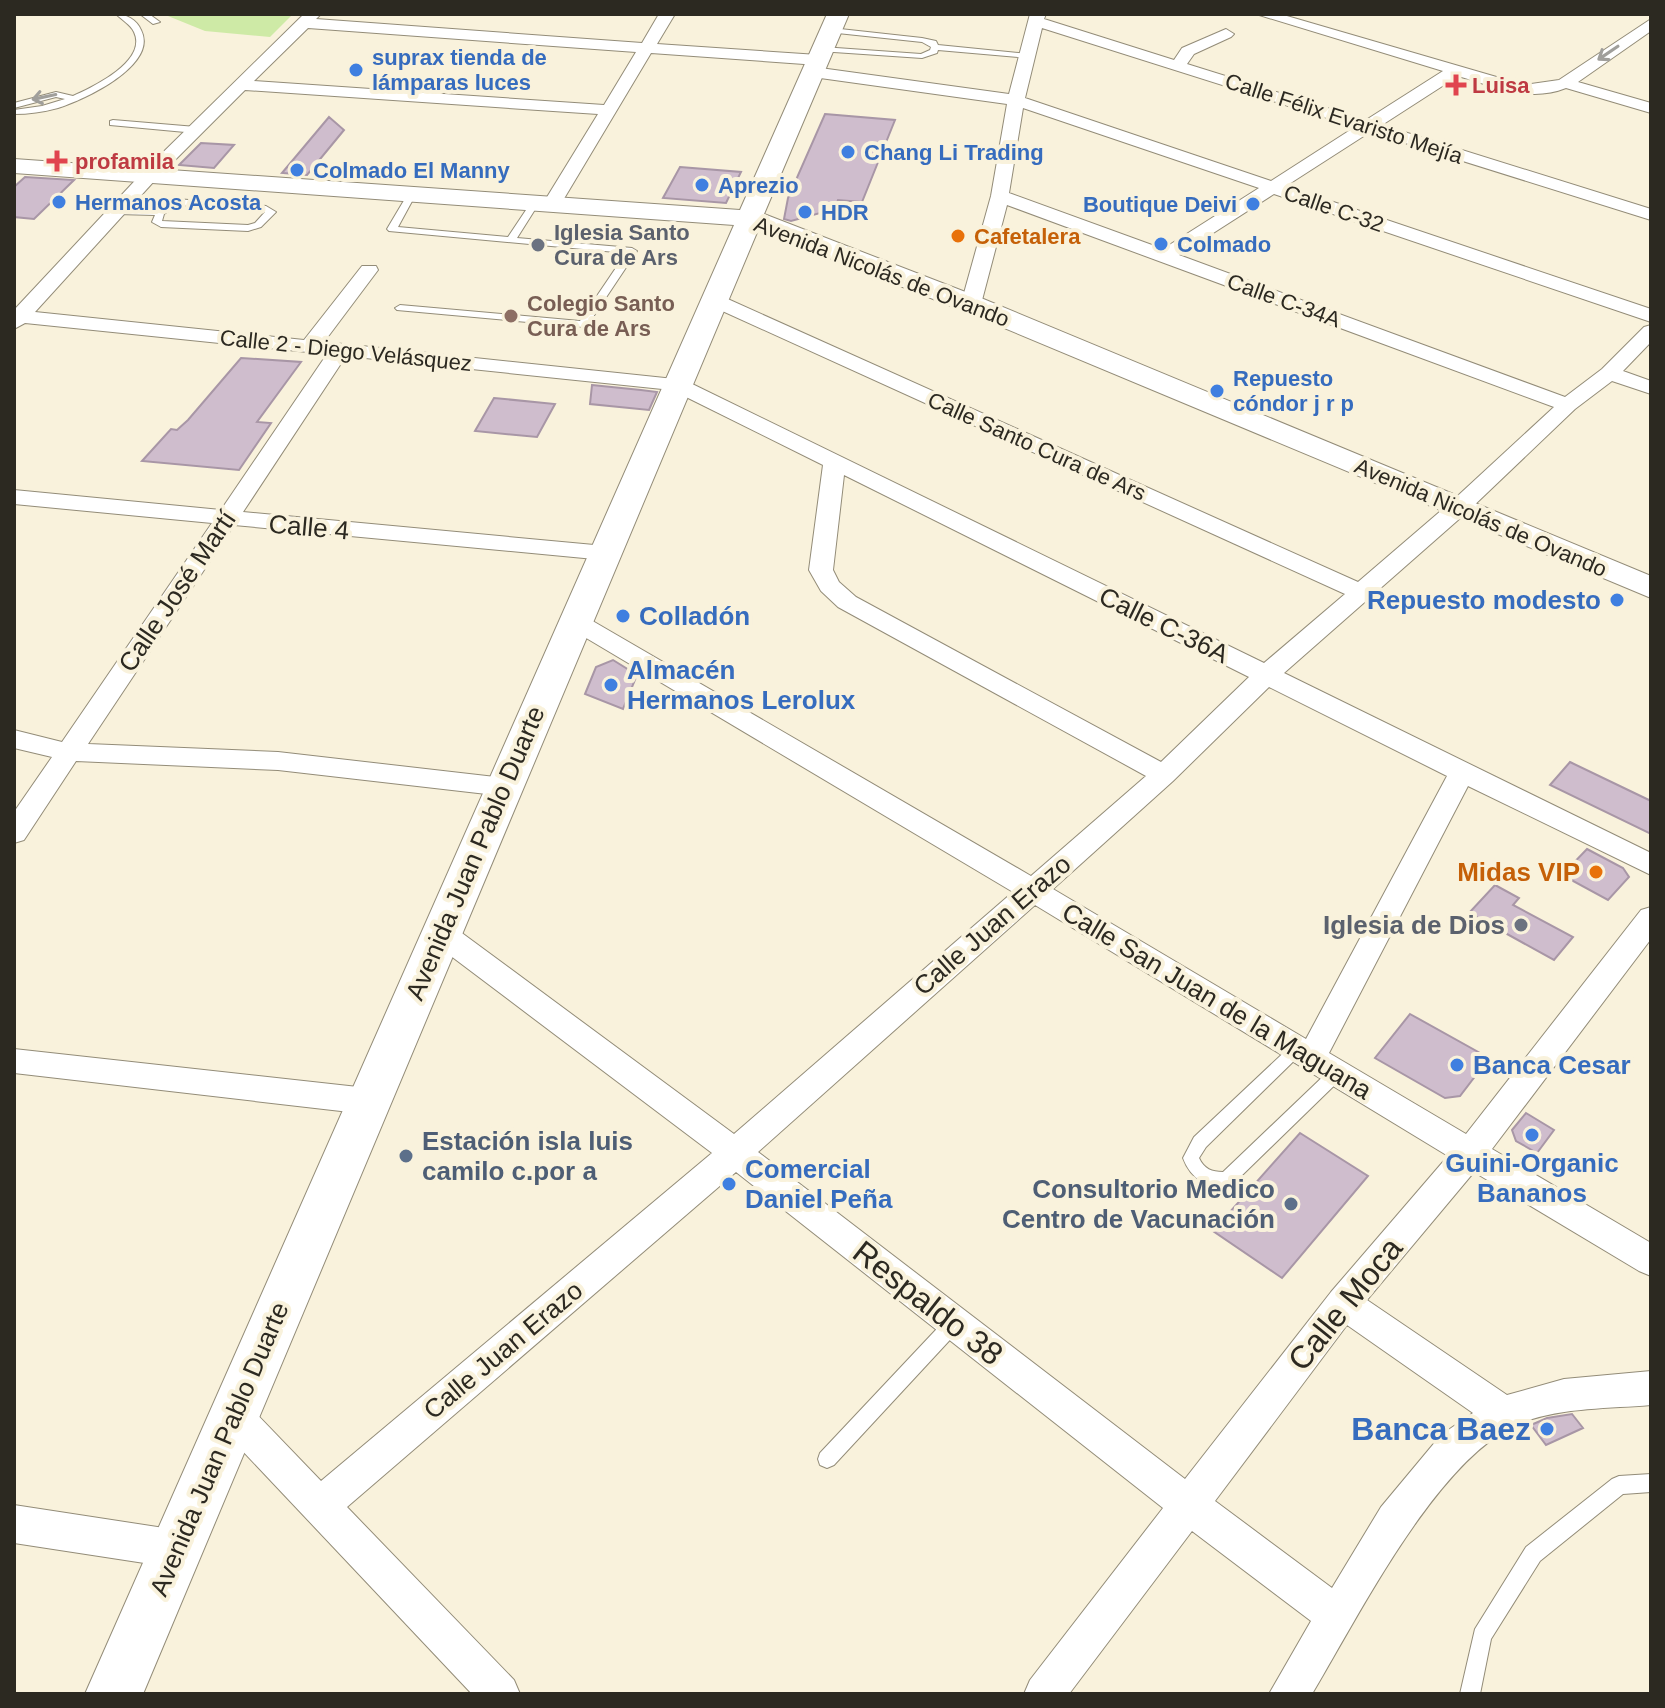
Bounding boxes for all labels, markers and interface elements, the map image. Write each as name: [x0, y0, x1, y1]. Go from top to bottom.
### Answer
place label: suprax tienda de lámparas luces: [372, 45, 547, 95]
one-way arrow: [1597, 45, 1620, 61]
marker: suprax tienda de lámparas luces: [347, 61, 365, 79]
street label: Calle Félix Evaristo Mejía: [1222, 68, 1466, 169]
place label: Luisa: [1472, 73, 1530, 98]
marker: Luisa: [1447, 76, 1465, 94]
one-way arrow: [32, 90, 58, 105]
place label: Chang Li Trading: [864, 140, 1044, 165]
marker: Chang Li Trading: [839, 143, 857, 161]
place label: profamila: [75, 149, 175, 174]
marker: profamila: [46, 150, 68, 172]
place label: Colmado El Manny: [313, 158, 511, 183]
marker: Colmado El Manny: [288, 161, 306, 179]
place label: Aprezio: [718, 173, 799, 198]
marker: Aprezio: [693, 176, 711, 194]
street label: Calle C-32: [1281, 180, 1387, 237]
place label: Hermanos Acosta: [75, 190, 262, 215]
place label: Boutique Deivi: [1083, 192, 1237, 217]
marker: Hermanos Acosta: [50, 193, 68, 211]
marker: Boutique Deivi: [1244, 195, 1262, 213]
place label: HDR: [821, 200, 869, 225]
marker: HDR: [796, 203, 814, 221]
street label: Avenida Nicolás de Ovando: [751, 211, 1013, 332]
place label: Iglesia Santo Cura de Ars: [554, 220, 690, 270]
place label: Cafetalera: [974, 224, 1081, 249]
marker: Cafetalera: [949, 227, 967, 245]
place label: Colmado: [1177, 232, 1271, 257]
marker: Colmado: [1152, 235, 1170, 253]
marker: Iglesia Santo Cura de Ars: [529, 236, 547, 254]
street label: Calle C-34A: [1224, 268, 1344, 333]
place label: Colegio Santo Cura de Ars: [527, 291, 675, 341]
marker: Colegio Santo Cura de Ars: [502, 307, 520, 325]
street label: Calle 2 - Diego Velásquez: [219, 325, 473, 376]
place label: Repuesto cóndor j r p: [1233, 366, 1354, 416]
marker: Repuesto cóndor j r p: [1208, 382, 1226, 400]
street label: Calle Santo Cura de Ars: [924, 387, 1150, 506]
street label: Avenida Nicolás de Ovando: [1351, 453, 1610, 582]
street label: Calle José Martí: [112, 504, 242, 677]
street label: Calle 4: [267, 509, 351, 545]
street label: Calle C-36A: [1094, 581, 1234, 669]
place label: Repuesto modesto: [1367, 585, 1601, 615]
marker: Repuesto modesto: [1608, 591, 1626, 609]
place label: Colladón: [639, 601, 750, 631]
marker: Colladón: [614, 607, 632, 625]
place label: Almacén Hermanos Lerolux: [627, 655, 856, 715]
marker: Almacén Hermanos Lerolux: [602, 676, 620, 694]
street label: Avenida Juan Pablo Duarte: [399, 702, 551, 1004]
street label: Calle Juan Erazo: [907, 849, 1077, 1001]
place label: Midas VIP: [1457, 857, 1580, 887]
marker: Midas VIP: [1587, 863, 1605, 881]
street label: Calle San Juan de la Maguana: [1057, 897, 1378, 1106]
place label: Iglesia de Dios: [1323, 910, 1505, 940]
marker: Iglesia de Dios: [1512, 916, 1530, 934]
place label: Banca Cesar: [1473, 1050, 1631, 1080]
marker: Banca Cesar: [1448, 1056, 1466, 1074]
place label: Estación isla luis camilo c.por a: [422, 1126, 633, 1186]
marker: Guini-Organic Bananos: [1523, 1126, 1541, 1144]
marker: Estación isla luis camilo c.por a: [397, 1147, 415, 1165]
place label: Guini-Organic Bananos: [1445, 1148, 1619, 1208]
place label: Comercial Daniel Peña: [745, 1154, 893, 1214]
place label: Consultorio Medico Centro de Vacunación: [1002, 1174, 1275, 1234]
marker: Comercial Daniel Peña: [720, 1175, 738, 1193]
marker: Consultorio Medico Centro de Vacunación: [1282, 1195, 1300, 1213]
street label: Calle Moca: [1281, 1230, 1409, 1378]
street label: Respaldo 38: [846, 1234, 1010, 1372]
street label: Calle Juan Erazo: [418, 1275, 588, 1425]
street label: Avenida Juan Pablo Duarte: [143, 1298, 295, 1600]
place label: Banca Baez: [1351, 1411, 1531, 1447]
marker: Banca Baez: [1538, 1420, 1556, 1438]

